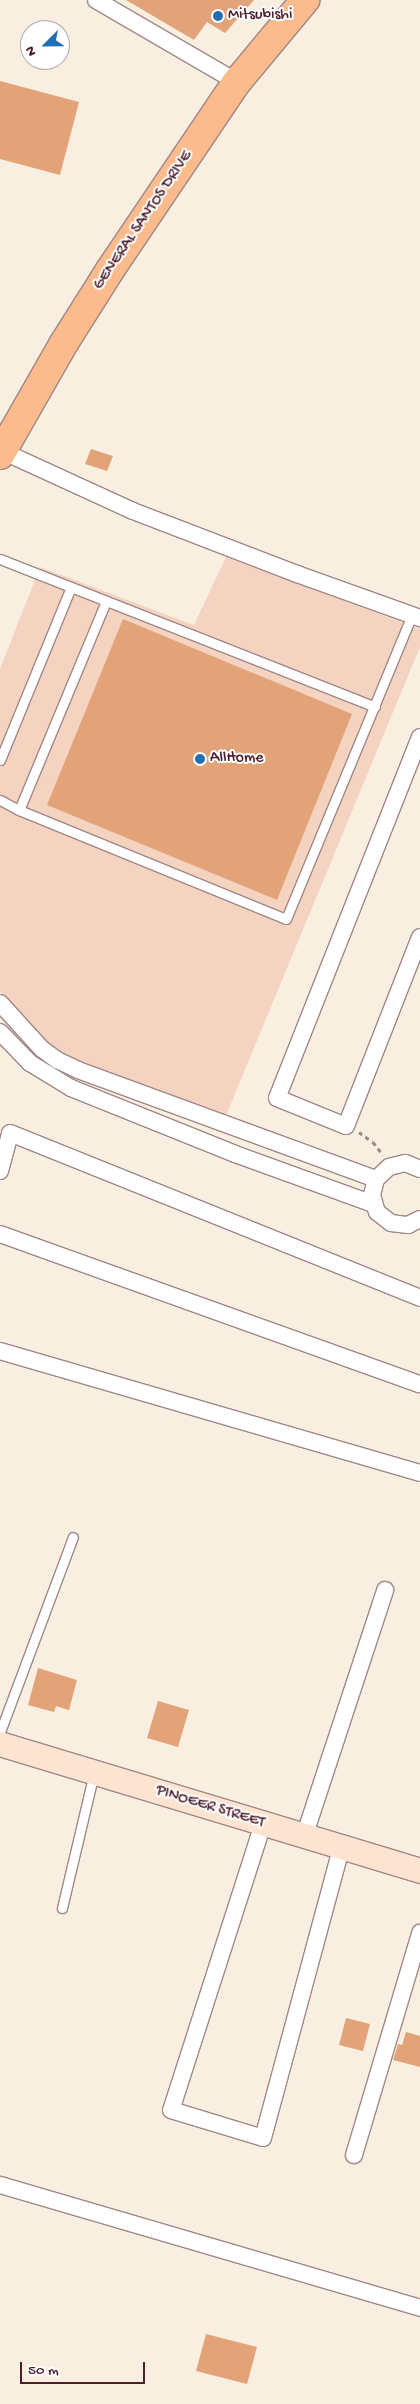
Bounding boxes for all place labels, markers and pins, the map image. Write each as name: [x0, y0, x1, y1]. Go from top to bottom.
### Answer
place label: Mitsubishi: [228, 6, 292, 26]
marker: Mitsubishi: [212, 10, 224, 22]
place label: AllHome: [210, 749, 264, 769]
marker: AllHome: [194, 753, 206, 765]

